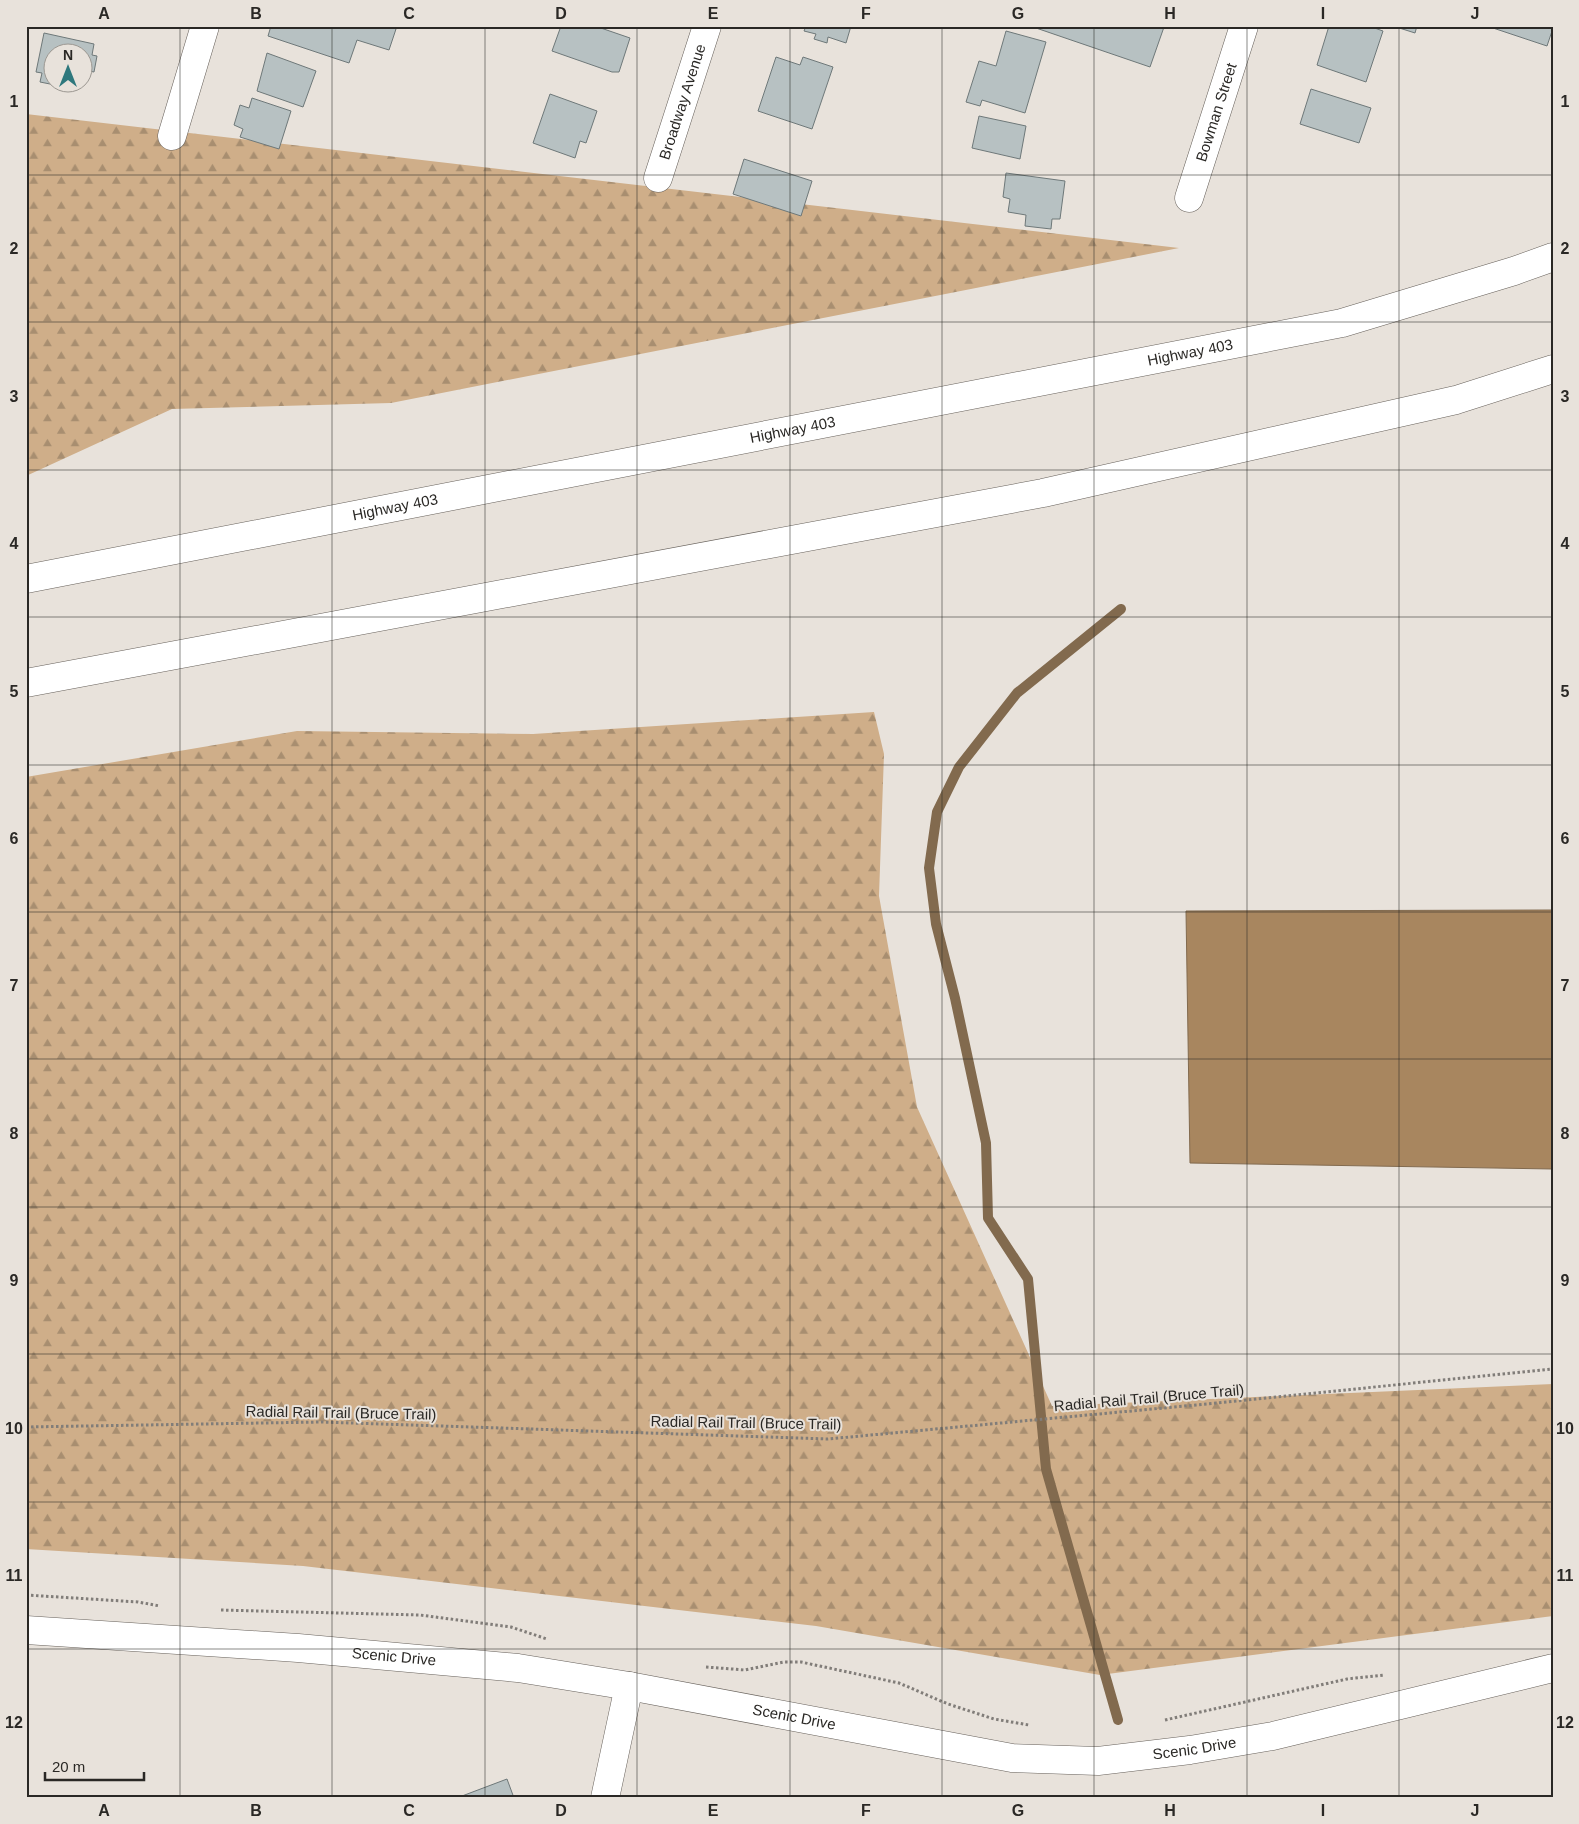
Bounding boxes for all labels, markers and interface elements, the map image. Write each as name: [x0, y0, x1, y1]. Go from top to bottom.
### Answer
text: A: [98, 5, 110, 22]
text: B: [250, 5, 262, 22]
text: C: [403, 5, 415, 22]
text: D: [555, 5, 567, 22]
text: E: [708, 5, 719, 22]
text: F: [861, 5, 871, 22]
text: G: [1012, 5, 1024, 22]
text: H: [1164, 5, 1176, 22]
text: I: [1321, 5, 1325, 22]
text: J: [1471, 5, 1479, 22]
north arrow: [42, 42, 92, 92]
street label: Broadway Avenue: [655, 42, 709, 162]
text: N: [63, 47, 73, 63]
street label: Bowman Street: [1192, 60, 1240, 164]
text: 1: [10, 93, 19, 110]
text: 1: [1561, 93, 1570, 110]
text: 2: [10, 240, 19, 257]
text: 2: [1561, 240, 1570, 257]
street label: Highway 403: [1146, 335, 1234, 369]
text: 3: [10, 388, 19, 405]
text: 3: [1561, 388, 1570, 405]
street label: Highway 403: [748, 413, 837, 446]
street label: Highway 403: [351, 490, 439, 523]
text: 4: [10, 535, 19, 552]
text: 4: [1561, 535, 1570, 552]
text: 5: [10, 683, 19, 700]
text: 5: [1561, 683, 1570, 700]
text: 6: [10, 830, 19, 847]
text: 6: [1561, 830, 1570, 847]
text: 7: [10, 977, 19, 994]
text: 7: [1561, 977, 1570, 994]
text: 8: [10, 1125, 19, 1142]
text: 8: [1561, 1125, 1570, 1142]
text: 9: [10, 1272, 19, 1289]
text: 9: [1561, 1272, 1570, 1289]
street label: Radial Rail Trail (Bruce Trail): [1053, 1381, 1245, 1414]
street label: Radial Rail Trail (Bruce Trail): [245, 1402, 437, 1423]
street label: Radial Rail Trail (Bruce Trail): [650, 1412, 842, 1433]
text: 10: [5, 1420, 23, 1437]
text: 10: [1556, 1420, 1574, 1437]
text: 11: [6, 1567, 23, 1584]
text: 11: [1557, 1567, 1574, 1584]
street label: Scenic Drive: [351, 1644, 437, 1669]
street label: Scenic Drive: [751, 1700, 837, 1733]
text: 12: [5, 1714, 23, 1731]
text: 12: [1556, 1714, 1574, 1731]
street label: Scenic Drive: [1152, 1733, 1237, 1762]
scale bar: [45, 1749, 144, 1781]
text: 20 m: [52, 1758, 85, 1775]
text: A: [98, 1802, 110, 1819]
text: B: [250, 1802, 262, 1819]
text: C: [403, 1802, 415, 1819]
text: D: [555, 1802, 567, 1819]
text: E: [708, 1802, 719, 1819]
text: F: [861, 1802, 871, 1819]
text: G: [1012, 1802, 1024, 1819]
text: H: [1164, 1802, 1176, 1819]
text: I: [1321, 1802, 1325, 1819]
text: J: [1471, 1802, 1479, 1819]

